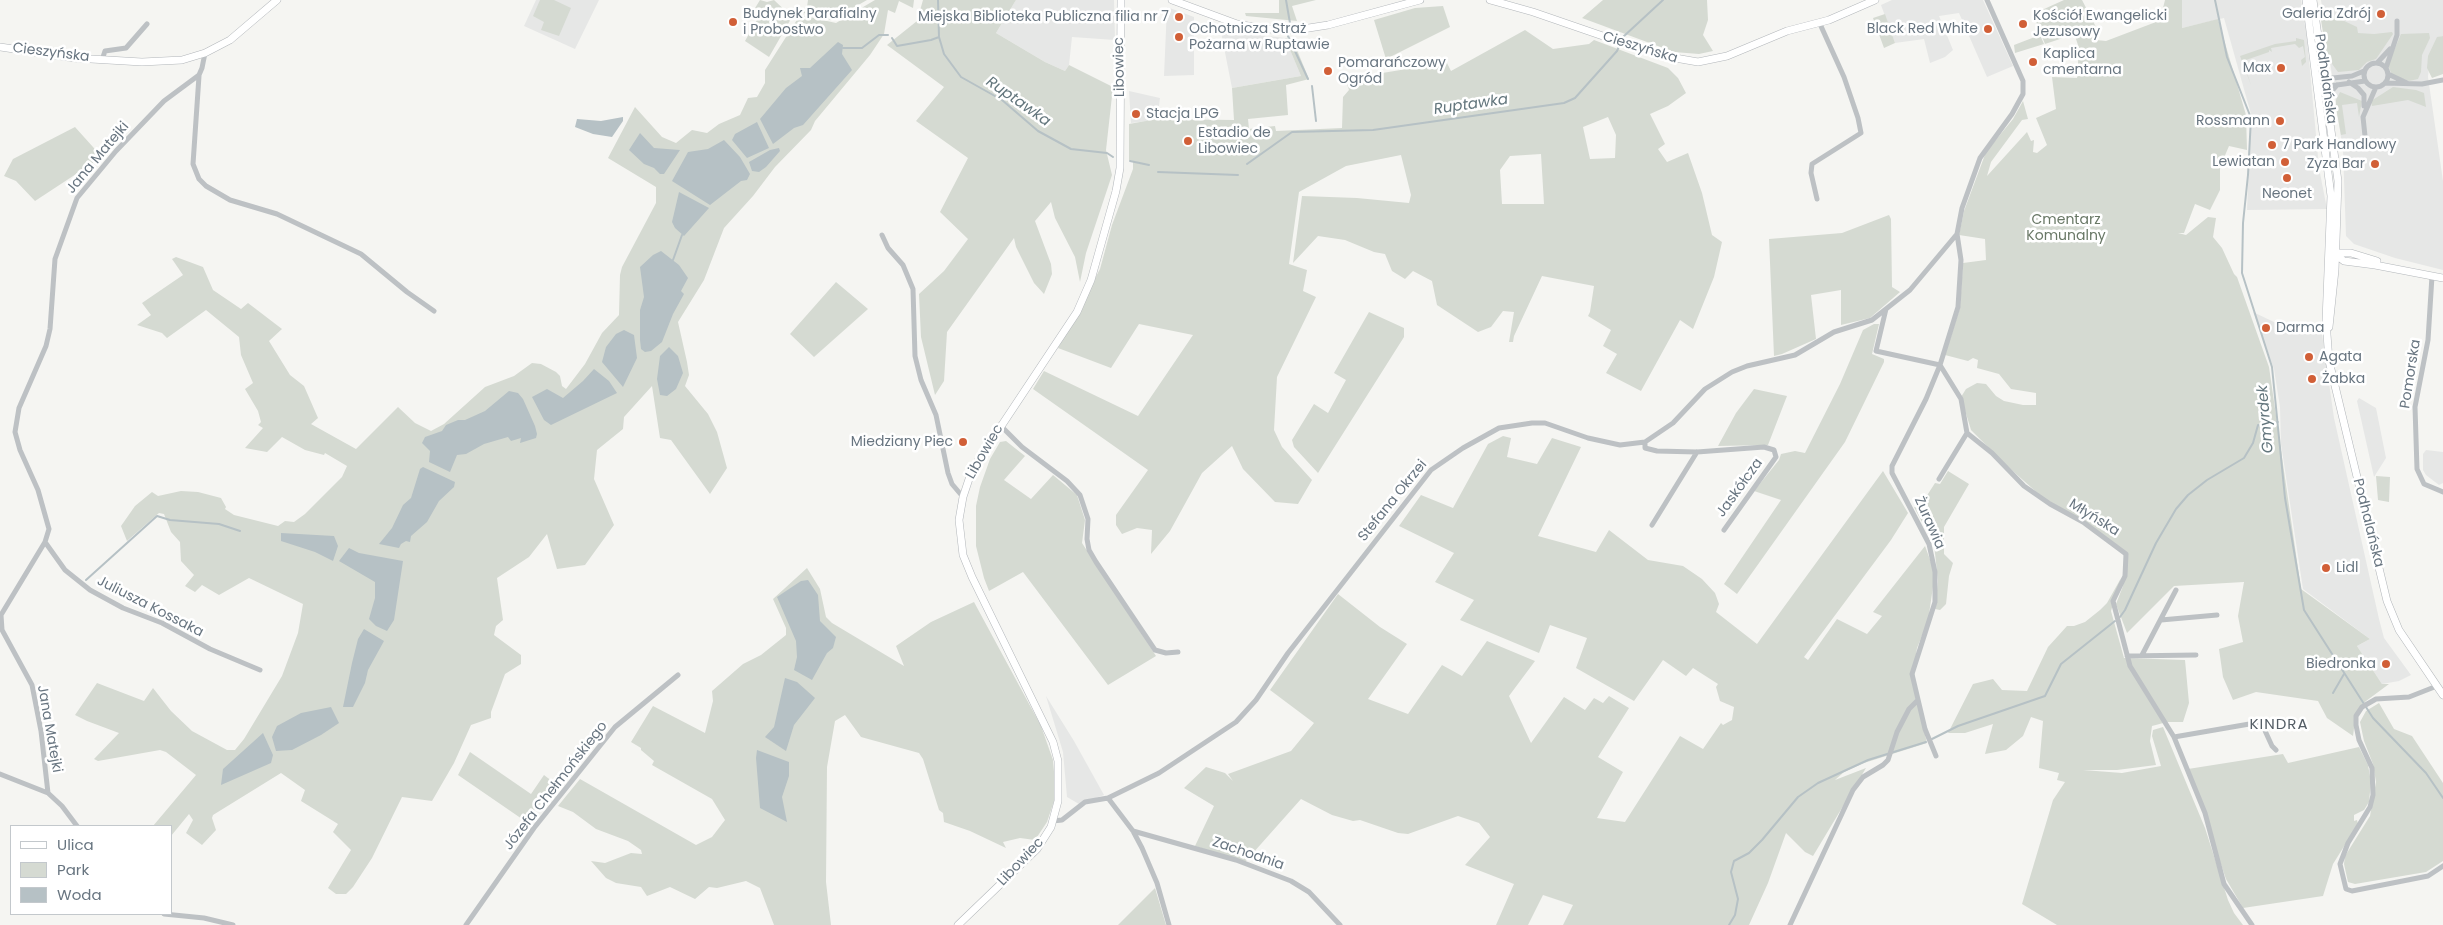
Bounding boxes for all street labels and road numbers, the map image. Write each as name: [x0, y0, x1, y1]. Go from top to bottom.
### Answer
street label: Cieszyńska: [1601, 29, 1679, 67]
street label: Podhalańska: [2310, 33, 2340, 125]
street label: Libowiec: [1111, 37, 1129, 97]
street label: Cieszyńska: [12, 40, 90, 66]
street label: Jana Matejki: [63, 119, 133, 197]
street label: Pomorska: [2397, 338, 2425, 410]
street label: Libowiec: [963, 422, 1007, 482]
street label: Jaskółcza: [1713, 455, 1767, 521]
street label: Stefana Okrzei: [1355, 457, 1431, 545]
street label: Podhalańska: [2349, 477, 2387, 569]
street label: Żurawia: [1910, 494, 1948, 552]
street label: Młyńska: [2066, 496, 2122, 540]
street label: Juliusza Kossaka: [94, 573, 206, 641]
street label: Jana Matejki: [33, 684, 65, 774]
street label: Józefa Chełmońskiego: [501, 718, 611, 854]
street label: Libowiec: [994, 834, 1048, 890]
street label: Zachodnia: [1210, 834, 1286, 874]

